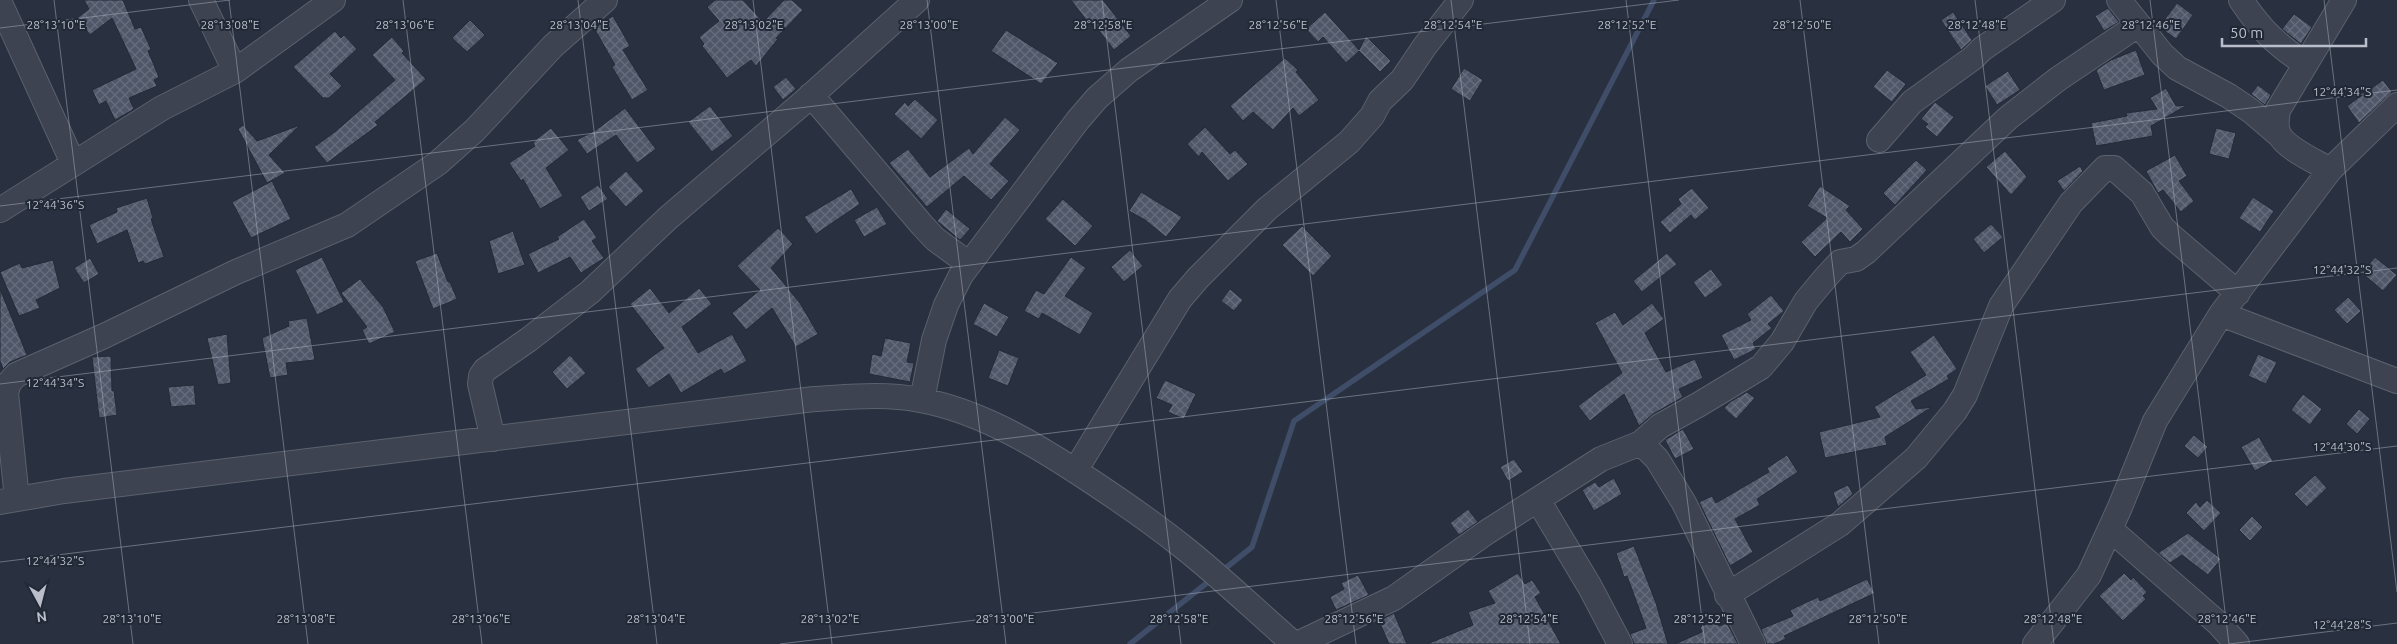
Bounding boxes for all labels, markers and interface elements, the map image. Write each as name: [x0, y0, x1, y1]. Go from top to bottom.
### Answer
scale bar: [2222, 15, 2366, 47]
text: 28°13'10"E: [27, 18, 86, 31]
text: 28°13'08"E: [201, 18, 260, 31]
text: 28°13'06"E: [376, 18, 435, 31]
text: 28°13'04"E: [550, 18, 609, 31]
text: 28°13'02"E: [725, 18, 784, 31]
text: 28°13'00"E: [900, 18, 959, 31]
text: 28°12'58"E: [1074, 18, 1133, 31]
text: 28°12'56"E: [1249, 18, 1308, 31]
text: 28°12'54"E: [1424, 18, 1483, 31]
text: 28°12'52"E: [1598, 18, 1657, 31]
text: 28°12'50"E: [1773, 18, 1832, 31]
text: 28°12'48"E: [1948, 18, 2007, 31]
text: 28°12'46"E: [2122, 18, 2181, 31]
text: 50 m: [2230, 24, 2263, 41]
text: 12°44'34"S: [2313, 85, 2371, 98]
text: 12°44'36"S: [26, 198, 84, 211]
text: 12°44'32"S: [2313, 263, 2371, 276]
text: 12°44'34"S: [26, 376, 84, 389]
text: 12°44'30"S: [2313, 440, 2371, 453]
text: 12°44'32"S: [26, 554, 84, 567]
north arrow: [15, 579, 65, 629]
text: N: [35, 608, 48, 625]
text: 28°13'10"E: [103, 612, 162, 625]
text: 28°13'08"E: [277, 612, 336, 625]
text: 28°13'06"E: [452, 612, 511, 625]
text: 28°13'04"E: [627, 612, 686, 625]
text: 28°13'02"E: [801, 612, 860, 625]
text: 28°13'00"E: [976, 612, 1035, 625]
text: 28°12'58"E: [1150, 612, 1209, 625]
text: 28°12'56"E: [1325, 612, 1384, 625]
text: 28°12'54"E: [1500, 612, 1559, 625]
text: 28°12'52"E: [1674, 612, 1733, 625]
text: 28°12'50"E: [1849, 612, 1908, 625]
text: 28°12'48"E: [2024, 612, 2083, 625]
text: 28°12'46"E: [2198, 612, 2257, 625]
text: 12°44'28"S: [2313, 618, 2371, 631]

